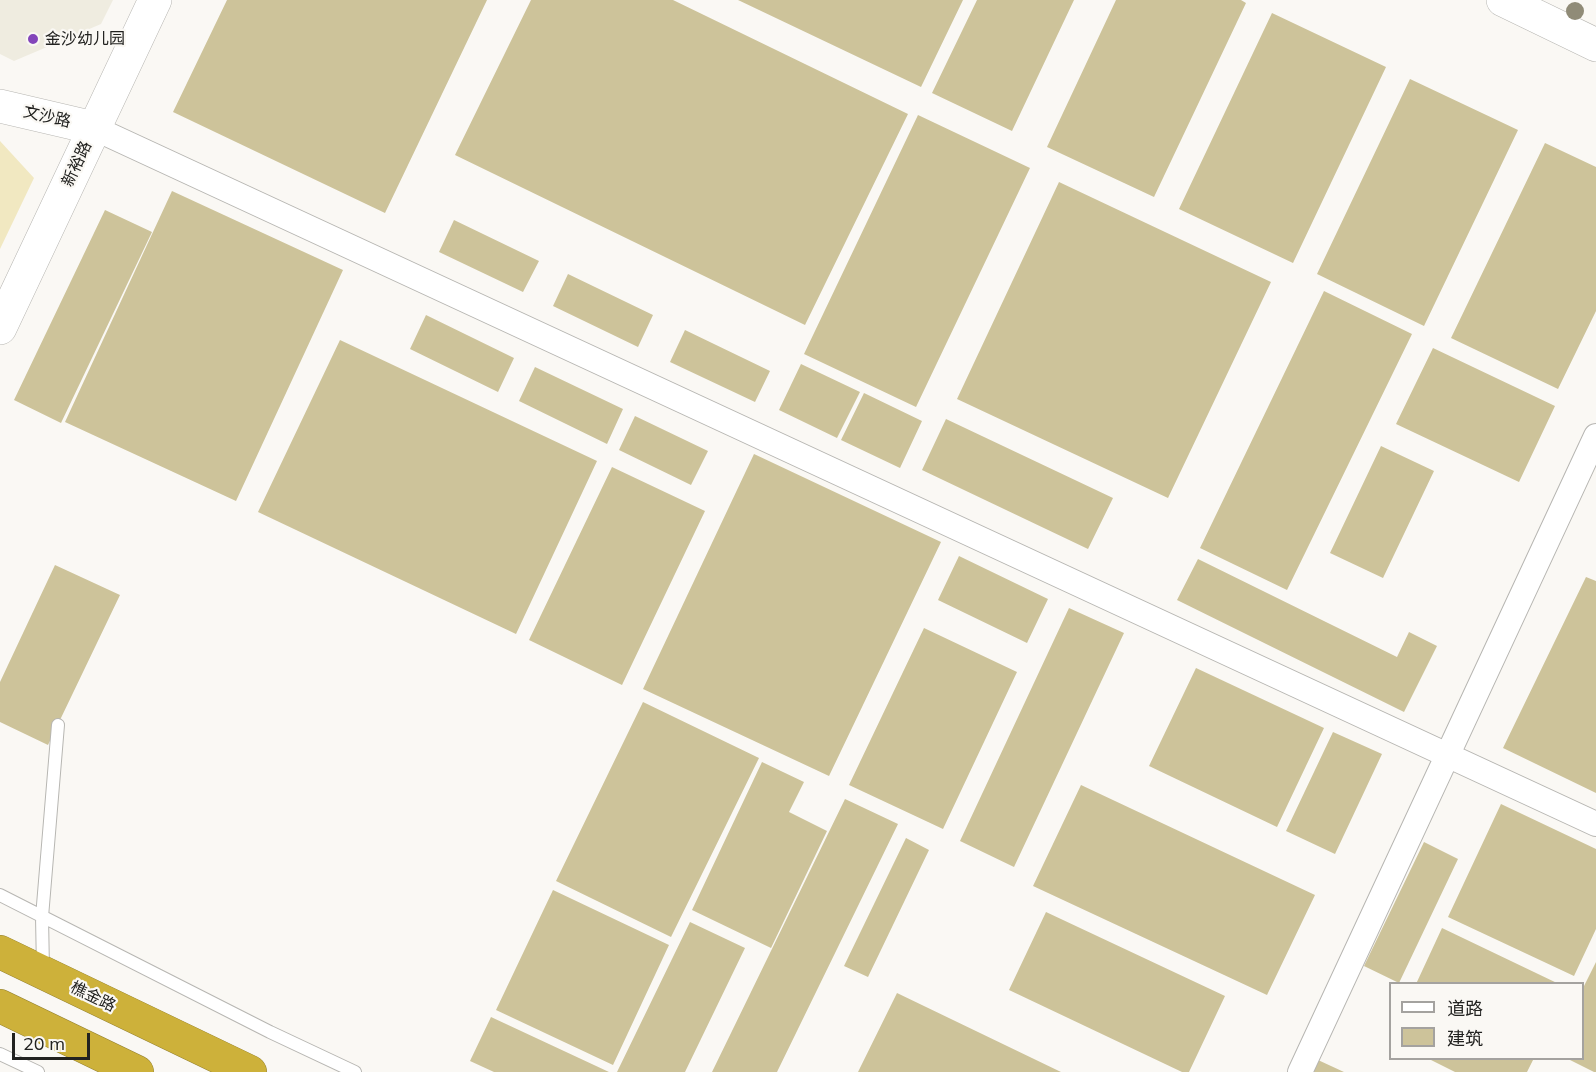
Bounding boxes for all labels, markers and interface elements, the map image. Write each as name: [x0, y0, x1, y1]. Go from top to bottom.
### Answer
place label: 金沙幼儿园: [45, 29, 125, 49]
marker: 金沙幼儿园: [26, 32, 40, 46]
street label: 文沙路: [21, 102, 73, 132]
street label: 新裕路: [58, 138, 96, 190]
street label: 樵金路: [67, 978, 119, 1016]
legend: [1389, 982, 1584, 1060]
text: 道路: [1447, 997, 1483, 1020]
scale bar: [15, 1021, 93, 1059]
text: 建筑: [1447, 1027, 1483, 1050]
text: 20 m: [23, 1032, 65, 1055]

